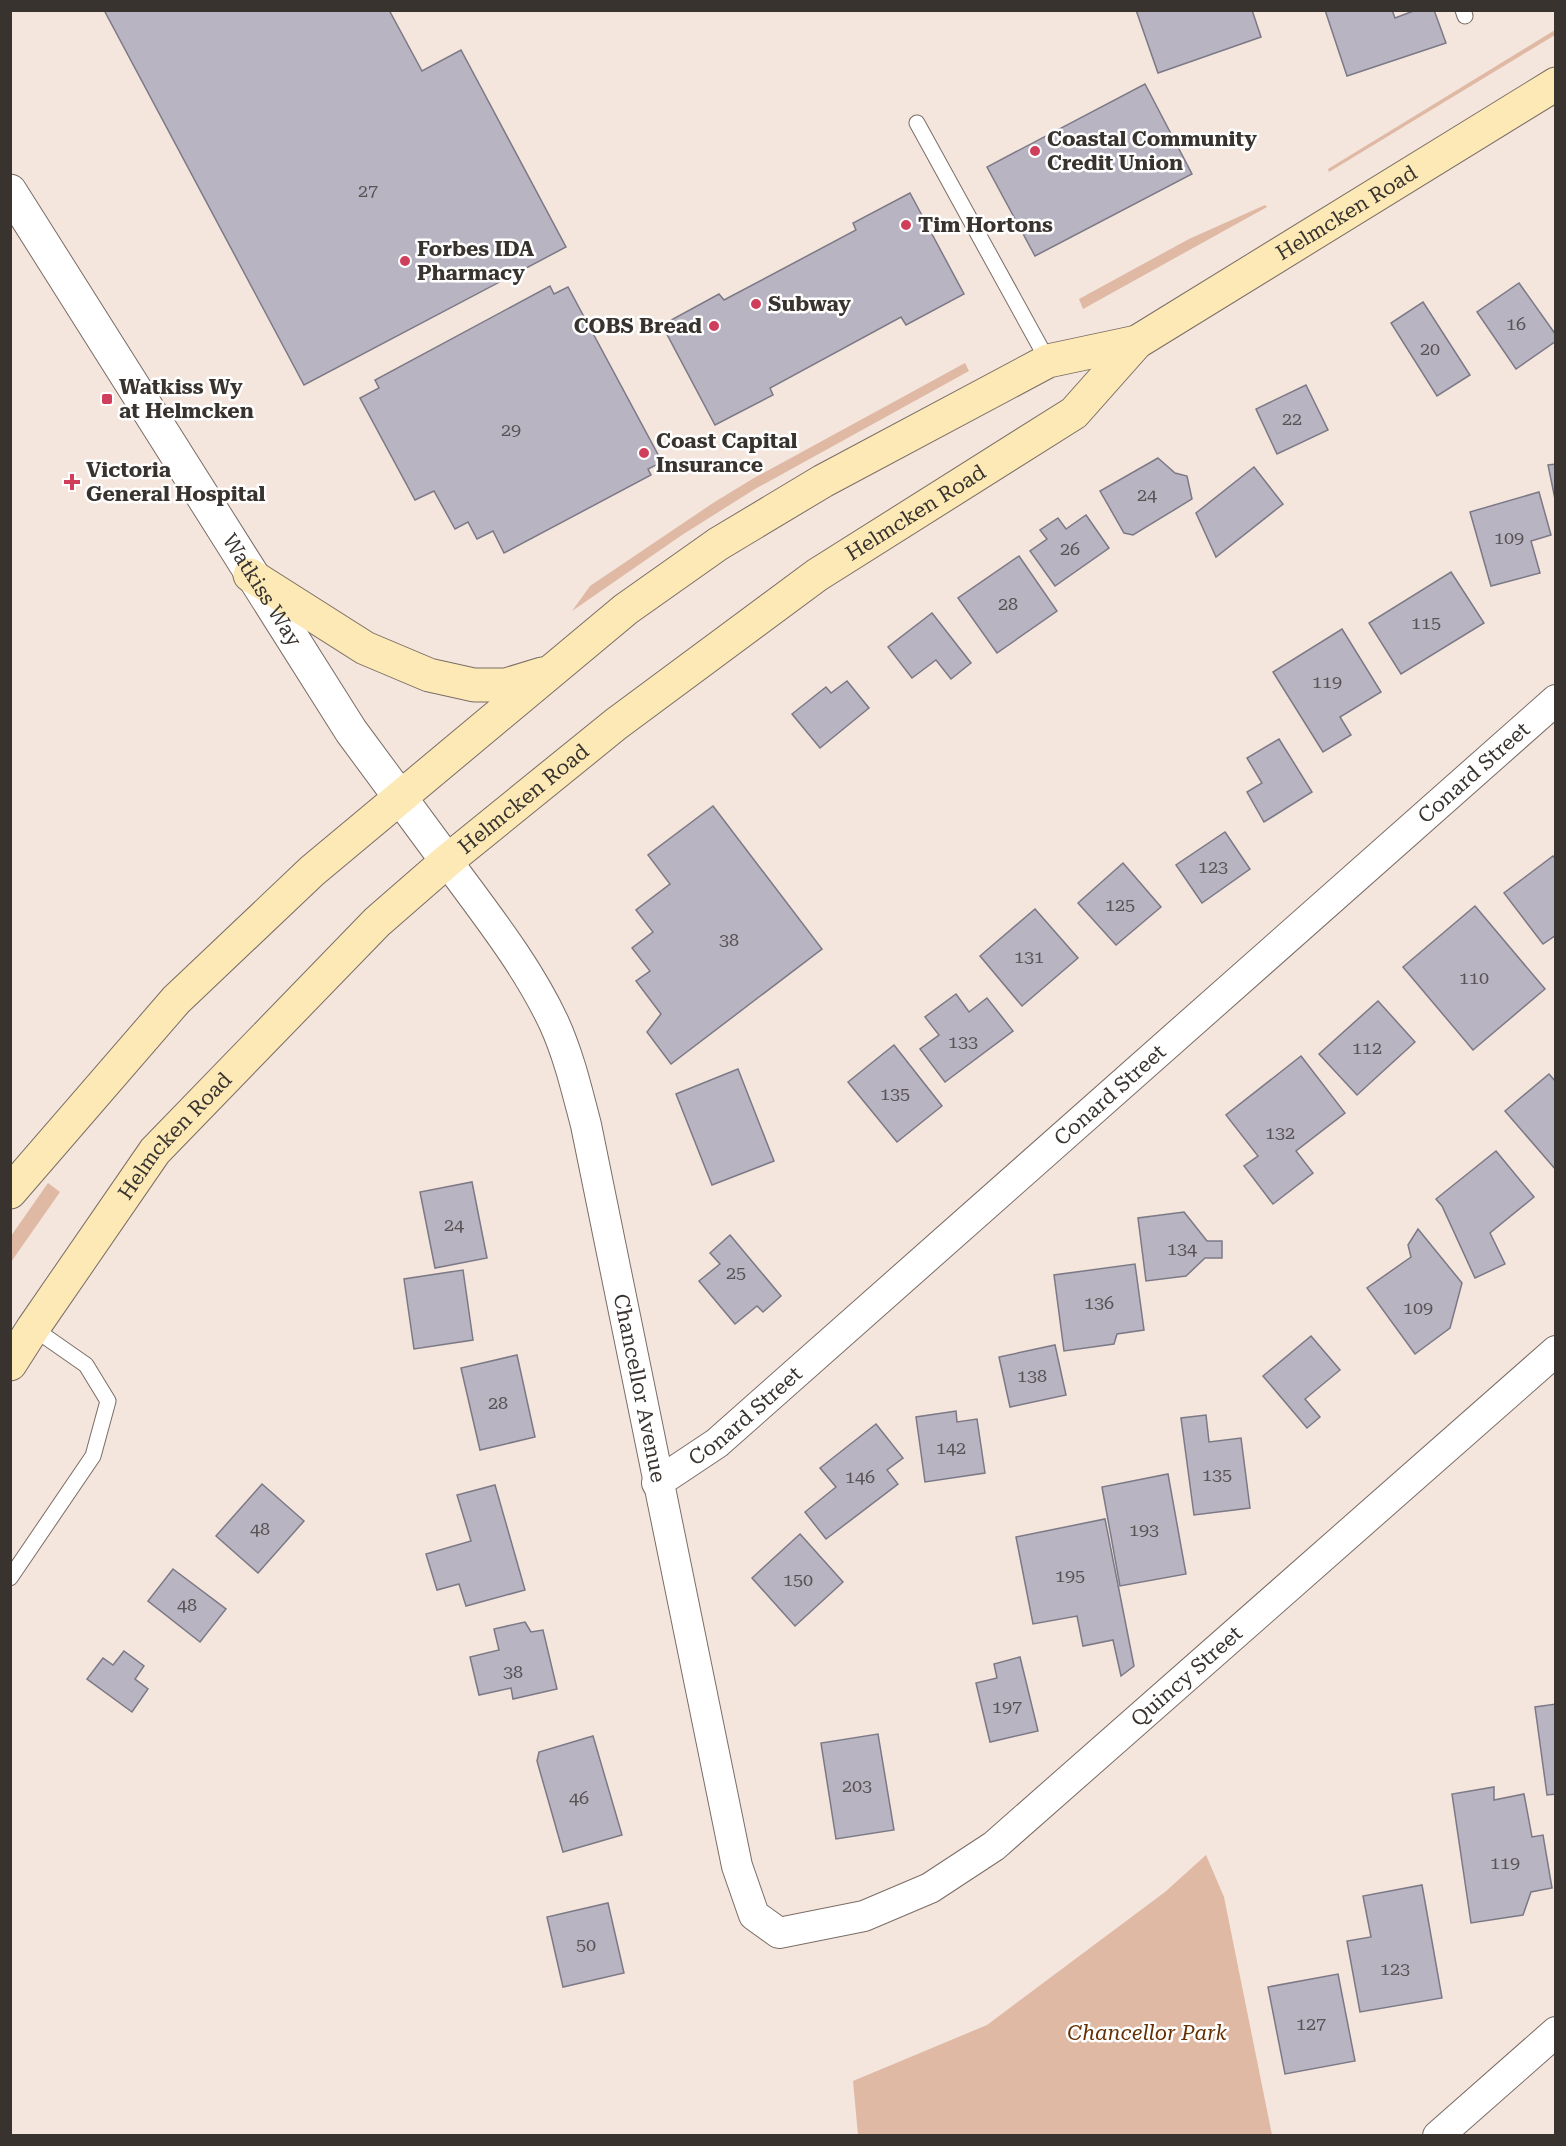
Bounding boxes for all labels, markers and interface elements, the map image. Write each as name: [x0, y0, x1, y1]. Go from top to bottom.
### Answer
place label: Coastal Community Credit Union: [1047, 127, 1257, 175]
marker: Coastal Community Credit Union: [1028, 144, 1042, 158]
street label: Helmcken Road: [1272, 160, 1422, 265]
house number: 27: [358, 180, 378, 201]
place label: Tim Hortons: [918, 213, 1053, 237]
marker: Tim Hortons: [899, 218, 913, 232]
place label: Forbes IDA Pharmacy: [417, 237, 534, 285]
marker: Forbes IDA Pharmacy: [398, 254, 412, 268]
place label: Subway: [768, 292, 851, 316]
marker: Subway: [749, 297, 763, 311]
house number: 16: [1506, 313, 1526, 334]
place label: COBS Bread: [574, 314, 702, 338]
marker: COBS Bread: [707, 319, 721, 333]
house number: 20: [1420, 338, 1440, 359]
place label: Watkiss Wy at Helmcken: [119, 375, 254, 423]
marker: Watkiss Wy at Helmcken: [100, 392, 114, 406]
house number: 22: [1282, 408, 1302, 429]
house number: 29: [501, 419, 521, 440]
place label: Coast Capital Insurance: [656, 429, 798, 477]
marker: Coast Capital Insurance: [637, 446, 651, 460]
place label: Victoria General Hospital: [86, 458, 266, 506]
street label: Helmcken Road: [841, 459, 991, 566]
marker: Victoria General Hospital: [63, 473, 81, 491]
house number: 24: [1137, 484, 1157, 505]
house number: 109: [1494, 527, 1524, 548]
street label: Watkiss Way: [218, 529, 307, 651]
house number: 26: [1060, 538, 1080, 559]
house number: 28: [998, 593, 1018, 614]
house number: 115: [1411, 612, 1441, 633]
house number: 119: [1312, 671, 1342, 692]
street label: Conard Street: [1413, 717, 1534, 828]
street label: Helmcken Road: [454, 739, 594, 859]
house number: 123: [1198, 856, 1228, 877]
house number: 125: [1105, 894, 1135, 915]
house number: 38: [719, 929, 739, 950]
house number: 131: [1014, 946, 1044, 967]
house number: 110: [1459, 967, 1489, 988]
house number: 133: [948, 1031, 978, 1052]
house number: 112: [1352, 1037, 1382, 1058]
street label: Conard Street: [1049, 1039, 1171, 1151]
street label: Helmcken Road: [113, 1067, 237, 1204]
house number: 135: [880, 1083, 910, 1104]
house number: 132: [1265, 1122, 1295, 1143]
house number: 24: [444, 1214, 464, 1235]
house number: 134: [1167, 1238, 1197, 1259]
house number: 25: [726, 1262, 746, 1283]
street label: Chancellor Avenue: [609, 1292, 671, 1484]
house number: 136: [1084, 1292, 1114, 1313]
house number: 109: [1403, 1297, 1433, 1318]
street label: Conard Street: [684, 1362, 807, 1470]
house number: 138: [1017, 1365, 1047, 1386]
house number: 28: [488, 1392, 508, 1413]
house number: 142: [936, 1437, 966, 1458]
house number: 135: [1202, 1464, 1232, 1485]
house number: 146: [845, 1466, 875, 1487]
house number: 48: [250, 1518, 270, 1539]
house number: 193: [1129, 1519, 1159, 1540]
house number: 195: [1055, 1565, 1085, 1586]
house number: 150: [783, 1569, 813, 1590]
house number: 48: [177, 1594, 197, 1615]
street label: Quincy Street: [1126, 1621, 1247, 1732]
house number: 38: [503, 1661, 523, 1682]
house number: 197: [992, 1696, 1022, 1717]
house number: 203: [842, 1775, 872, 1796]
house number: 46: [569, 1787, 589, 1808]
house number: 119: [1490, 1852, 1520, 1873]
house number: 50: [576, 1934, 596, 1955]
house number: 123: [1380, 1958, 1410, 1979]
house number: 127: [1296, 2013, 1326, 2034]
park label: Chancellor Park: [1067, 2021, 1227, 2045]

